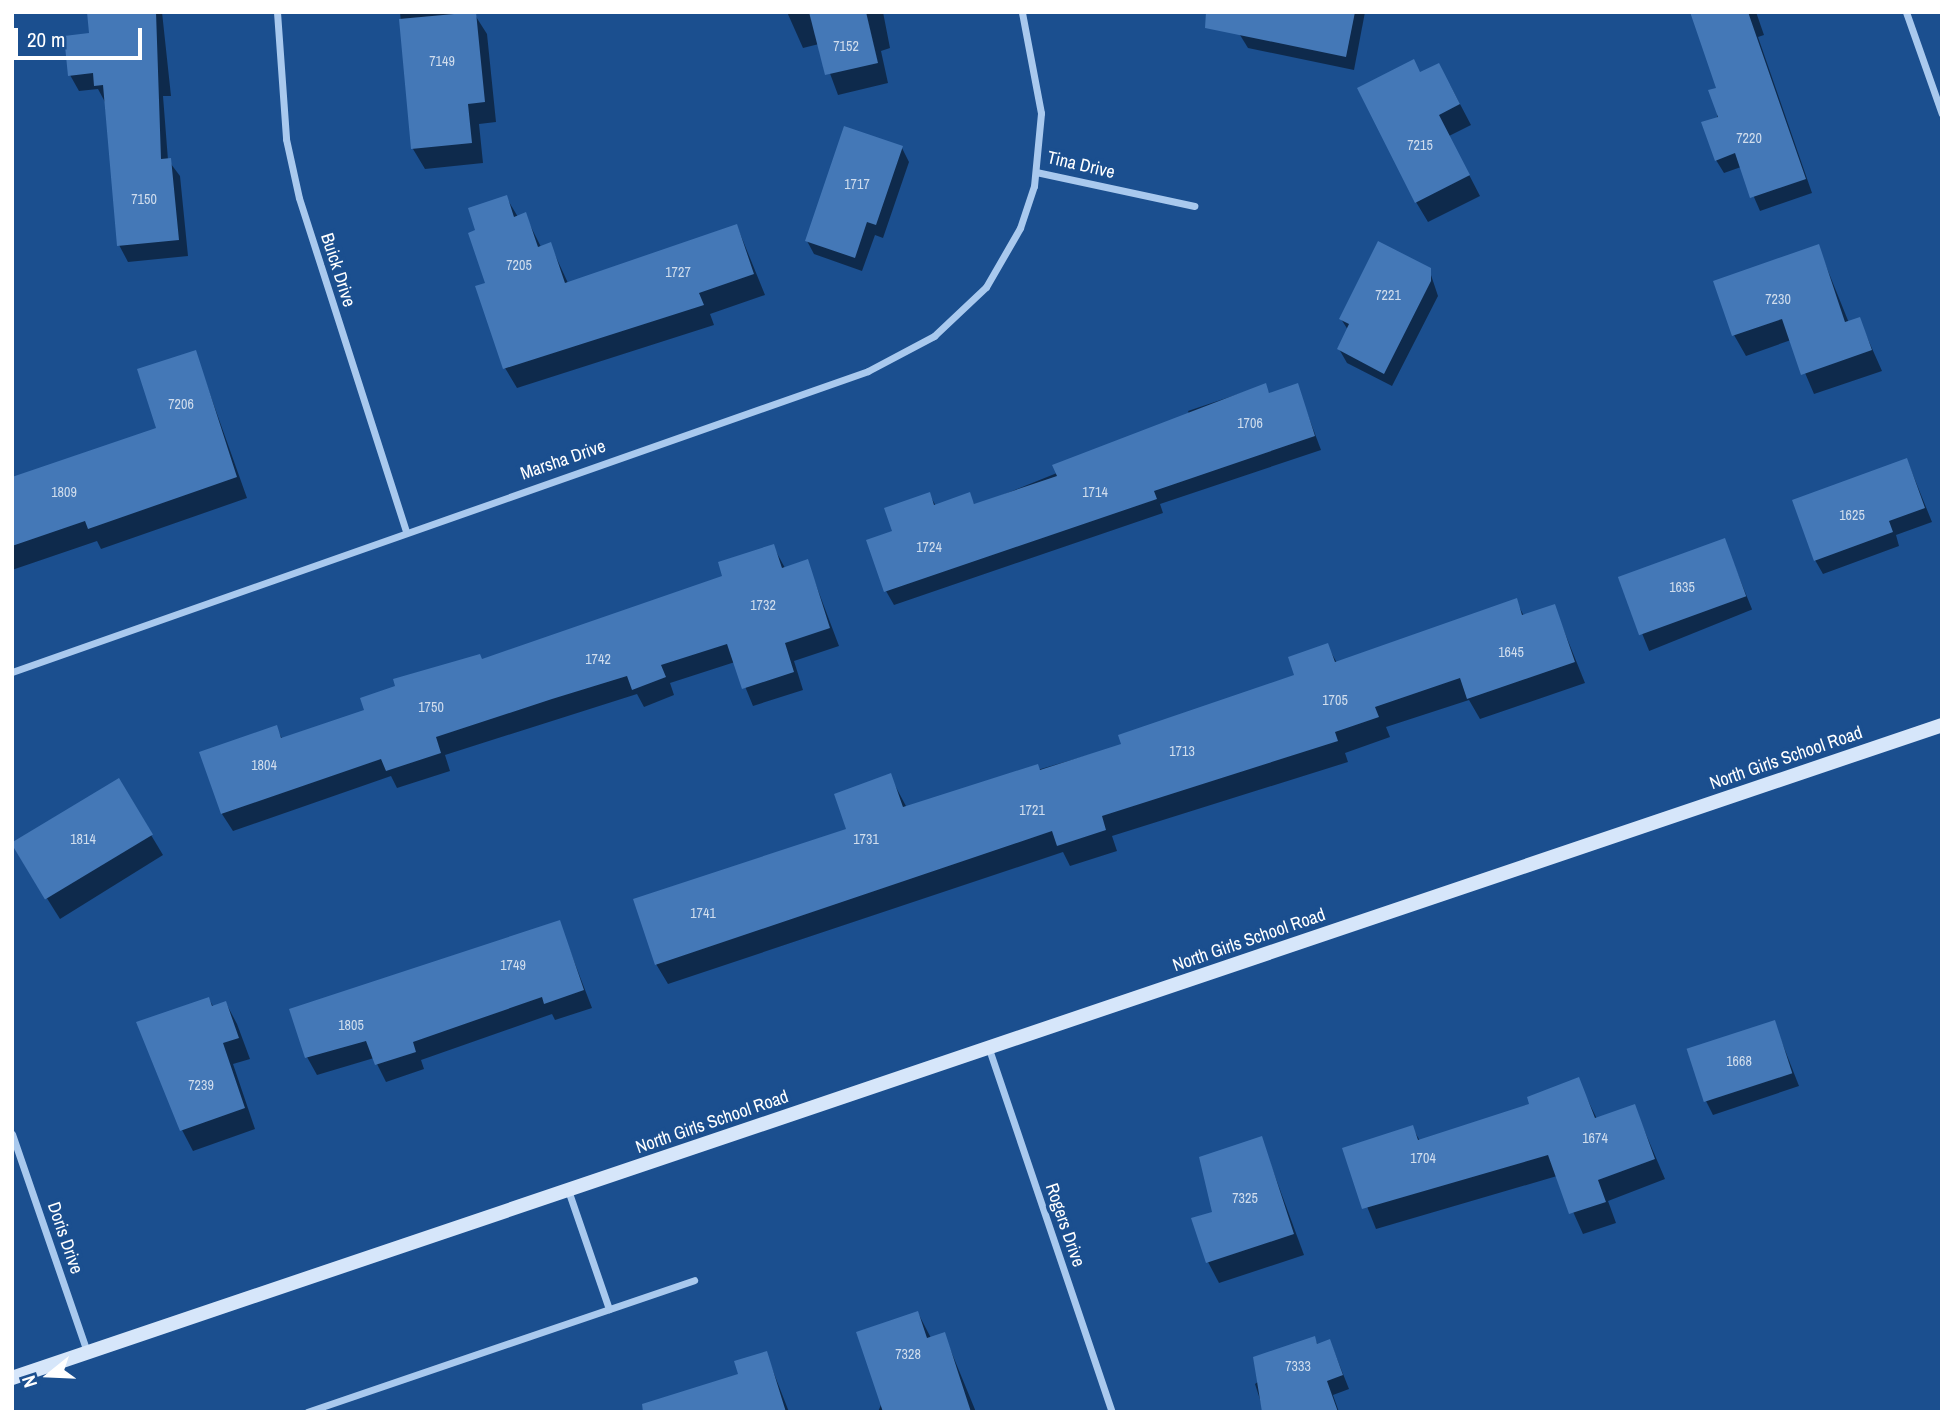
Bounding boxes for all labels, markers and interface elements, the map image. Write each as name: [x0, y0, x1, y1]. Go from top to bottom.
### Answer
scale bar: [18, 14, 145, 58]
text: 20 m: [27, 25, 65, 54]
house number: 7152: [833, 38, 859, 54]
house number: 7149: [429, 53, 455, 69]
house number: 7220: [1736, 130, 1762, 146]
house number: 7215: [1407, 137, 1433, 153]
street label: Tina Drive: [1045, 147, 1117, 183]
house number: 1717: [844, 176, 870, 192]
house number: 7150: [131, 191, 157, 207]
street label: Buick Drive: [316, 230, 360, 310]
house number: 7205: [506, 257, 532, 273]
house number: 1727: [665, 264, 691, 280]
house number: 7221: [1375, 287, 1401, 303]
house number: 7230: [1765, 291, 1791, 307]
house number: 7206: [168, 396, 194, 412]
house number: 1706: [1237, 415, 1263, 431]
street label: Marsha Drive: [518, 435, 608, 485]
house number: 1809: [51, 484, 77, 500]
house number: 1714: [1082, 484, 1108, 500]
house number: 1625: [1839, 507, 1865, 523]
house number: 1724: [916, 539, 942, 555]
house number: 1635: [1669, 579, 1695, 595]
house number: 1732: [750, 597, 776, 613]
house number: 1645: [1498, 644, 1524, 660]
house number: 1742: [585, 651, 611, 667]
house number: 1705: [1322, 692, 1348, 708]
house number: 1750: [418, 699, 444, 715]
street label: North Girls School Road: [1707, 722, 1865, 794]
house number: 1713: [1169, 743, 1195, 759]
house number: 1804: [251, 757, 277, 773]
house number: 1721: [1019, 802, 1045, 818]
house number: 1814: [70, 831, 96, 847]
house number: 1731: [853, 831, 879, 847]
street label: North Girls School Road: [1170, 904, 1328, 976]
house number: 1741: [690, 905, 716, 921]
house number: 1749: [500, 957, 526, 973]
house number: 1805: [338, 1017, 364, 1033]
house number: 1668: [1726, 1053, 1752, 1069]
house number: 7239: [188, 1077, 214, 1093]
street label: North Girls School Road: [633, 1086, 791, 1158]
house number: 1674: [1582, 1130, 1608, 1146]
house number: 1704: [1410, 1150, 1436, 1166]
street label: Rogers Drive: [1041, 1180, 1089, 1270]
house number: 7325: [1232, 1190, 1258, 1206]
street label: Doris Drive: [43, 1199, 87, 1277]
north arrow: [14, 1340, 84, 1410]
house number: 7328: [895, 1346, 921, 1362]
house number: 7333: [1285, 1358, 1311, 1374]
text: N: [15, 1372, 43, 1391]

